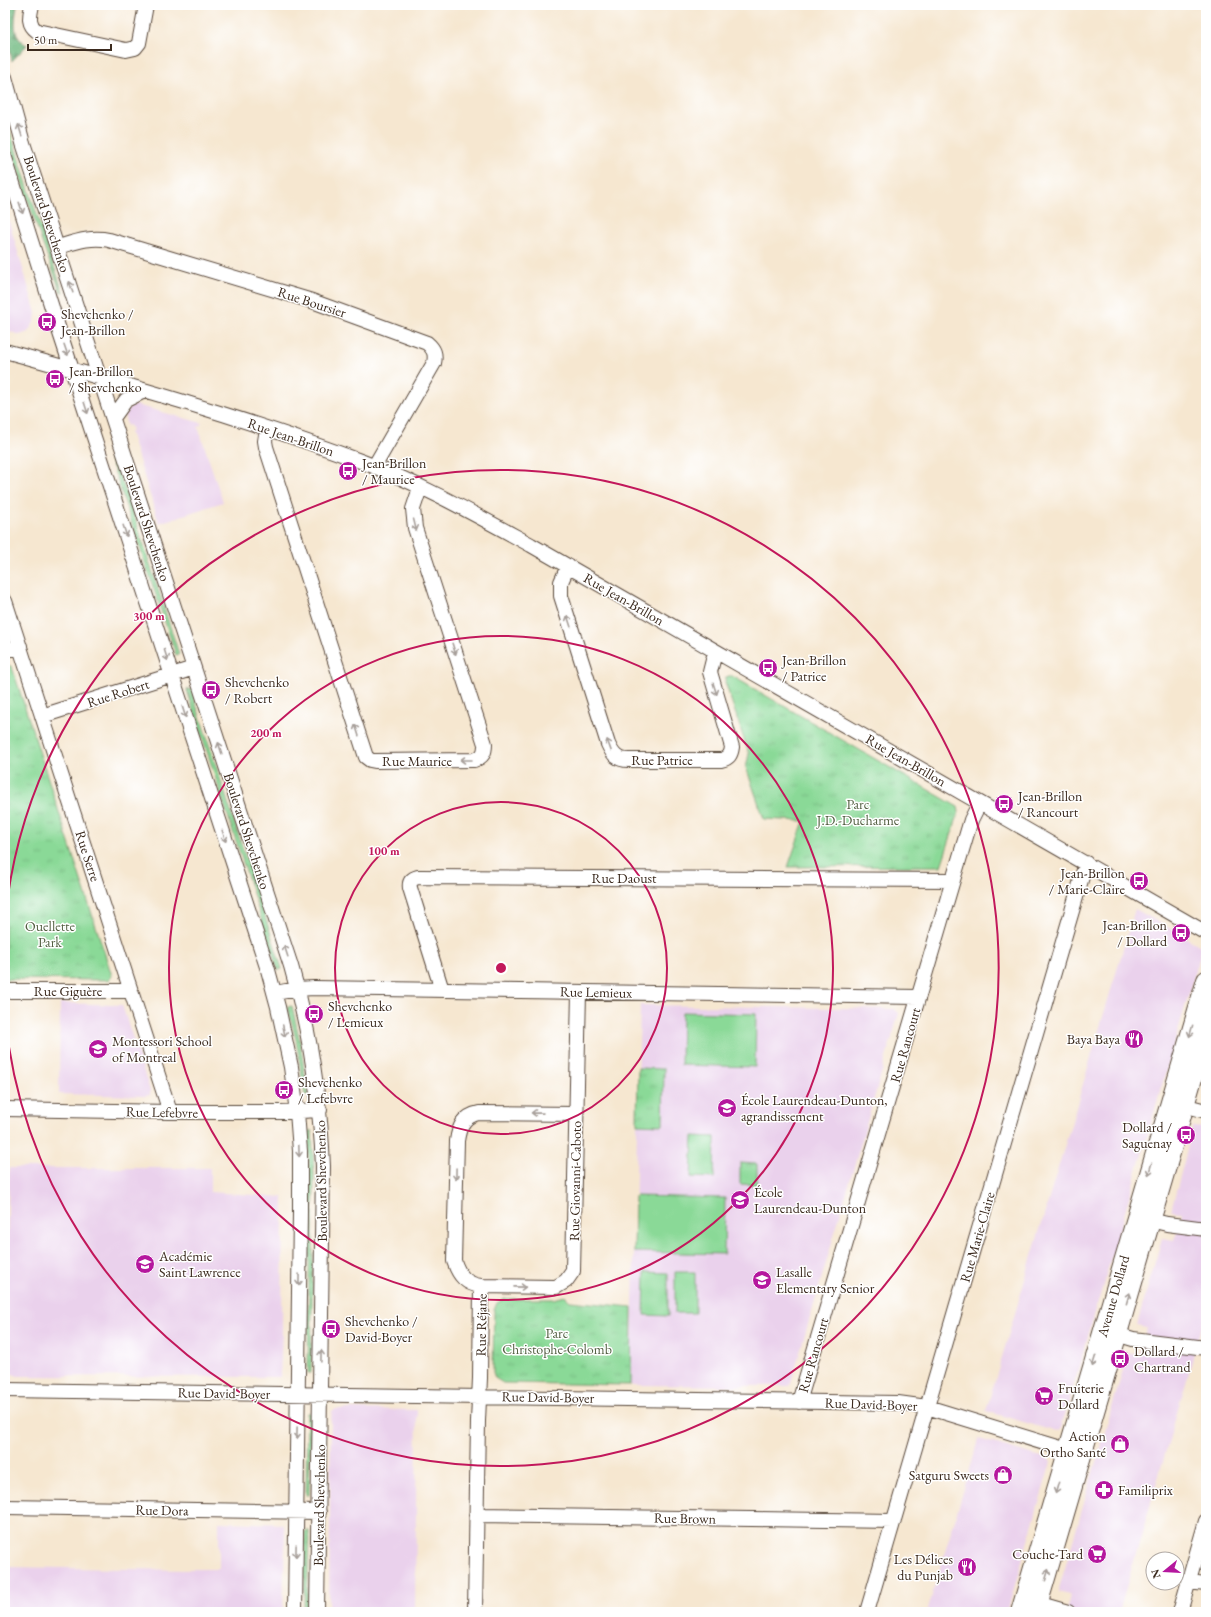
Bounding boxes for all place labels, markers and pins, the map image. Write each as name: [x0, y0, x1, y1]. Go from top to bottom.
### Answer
place label: Shevchenko / Jean-Brillon: [60, 305, 134, 339]
bus stop icon: Shevchenko / Jean-Brillon: [36, 311, 58, 333]
place label: Jean-Brillon / Shevchenko: [68, 362, 142, 396]
bus stop icon: Jean-Brillon / Shevchenko: [44, 368, 66, 390]
place label: Jean-Brillon / Maurice: [361, 454, 427, 488]
bus stop icon: Jean-Brillon / Maurice: [337, 460, 359, 482]
place label: Jean-Brillon / Patrice: [781, 651, 847, 685]
bus stop icon: Jean-Brillon / Patrice: [757, 657, 779, 679]
place label: Shevchenko / Robert: [225, 673, 289, 707]
bus stop icon: Shevchenko / Robert: [200, 679, 222, 701]
place label: Jean-Brillon / Rancourt: [1017, 787, 1083, 821]
bus stop icon: Jean-Brillon / Rancourt: [993, 793, 1015, 815]
place label: Jean-Brillon / Marie-Claire: [1049, 864, 1126, 898]
bus stop icon: Jean-Brillon / Marie-Claire: [1128, 870, 1150, 892]
place label: Jean-Brillon / Dollard: [1102, 916, 1168, 950]
bus stop icon: Jean-Brillon / Dollard: [1170, 922, 1192, 944]
centre of rings: [494, 961, 508, 975]
place label: Shevchenko / Lemieux: [328, 997, 392, 1031]
bus stop icon: Shevchenko / Lemieux: [303, 1003, 325, 1025]
restaurant icon: Baya Baya: [1123, 1028, 1145, 1050]
place label: Baya Baya: [1067, 1030, 1120, 1048]
place label: Montessori School of Montreal: [112, 1032, 212, 1066]
school or university icon: Montessori School of Montreal: [87, 1038, 109, 1060]
place label: Shevchenko / Lefebvre: [298, 1073, 362, 1107]
bus stop icon: Shevchenko / Lefebvre: [273, 1079, 295, 1101]
place label: École Laurendeau-Dunton, agrandissement: [741, 1091, 888, 1125]
school or university icon: École Laurendeau-Dunton, agrandissement: [716, 1097, 738, 1119]
place label: Dollard / Saguenay: [1122, 1118, 1173, 1152]
bus stop icon: Dollard / Saguenay: [1175, 1124, 1197, 1146]
place label: École Laurendeau-Dunton: [754, 1183, 867, 1217]
school or university icon: École Laurendeau-Dunton: [729, 1189, 751, 1211]
place label: Académie Saint Lawrence: [158, 1247, 241, 1281]
school or university icon: Académie Saint Lawrence: [134, 1253, 156, 1275]
place label: Lasalle Elementary Senior: [776, 1263, 875, 1297]
school or university icon: Lasalle Elementary Senior: [751, 1269, 773, 1291]
place label: Shevchenko / David-Boyer: [345, 1312, 418, 1346]
bus stop icon: Shevchenko / David-Boyer: [320, 1318, 342, 1340]
place label: Dollard / Chartrand: [1134, 1342, 1191, 1376]
bus stop icon: Dollard / Chartrand: [1109, 1348, 1131, 1370]
place label: Fruiterie Dollard: [1058, 1379, 1105, 1413]
supermarket icon: Fruiterie Dollard: [1033, 1385, 1055, 1407]
place label: Action Ortho Santé: [1040, 1427, 1107, 1461]
shop icon: Action Ortho Santé: [1109, 1433, 1131, 1455]
shop icon: Satguru Sweets: [992, 1464, 1014, 1486]
place label: Satguru Sweets: [909, 1466, 989, 1484]
pharmacy icon: Familiprix: [1093, 1479, 1115, 1501]
place label: Familiprix: [1118, 1481, 1173, 1499]
supermarket icon: Couche-Tard: [1086, 1543, 1108, 1565]
place label: Couche-Tard: [1012, 1545, 1084, 1563]
place label: Les Délices du Punjab: [894, 1550, 953, 1584]
restaurant icon: Les Délices du Punjab: [956, 1556, 978, 1578]

